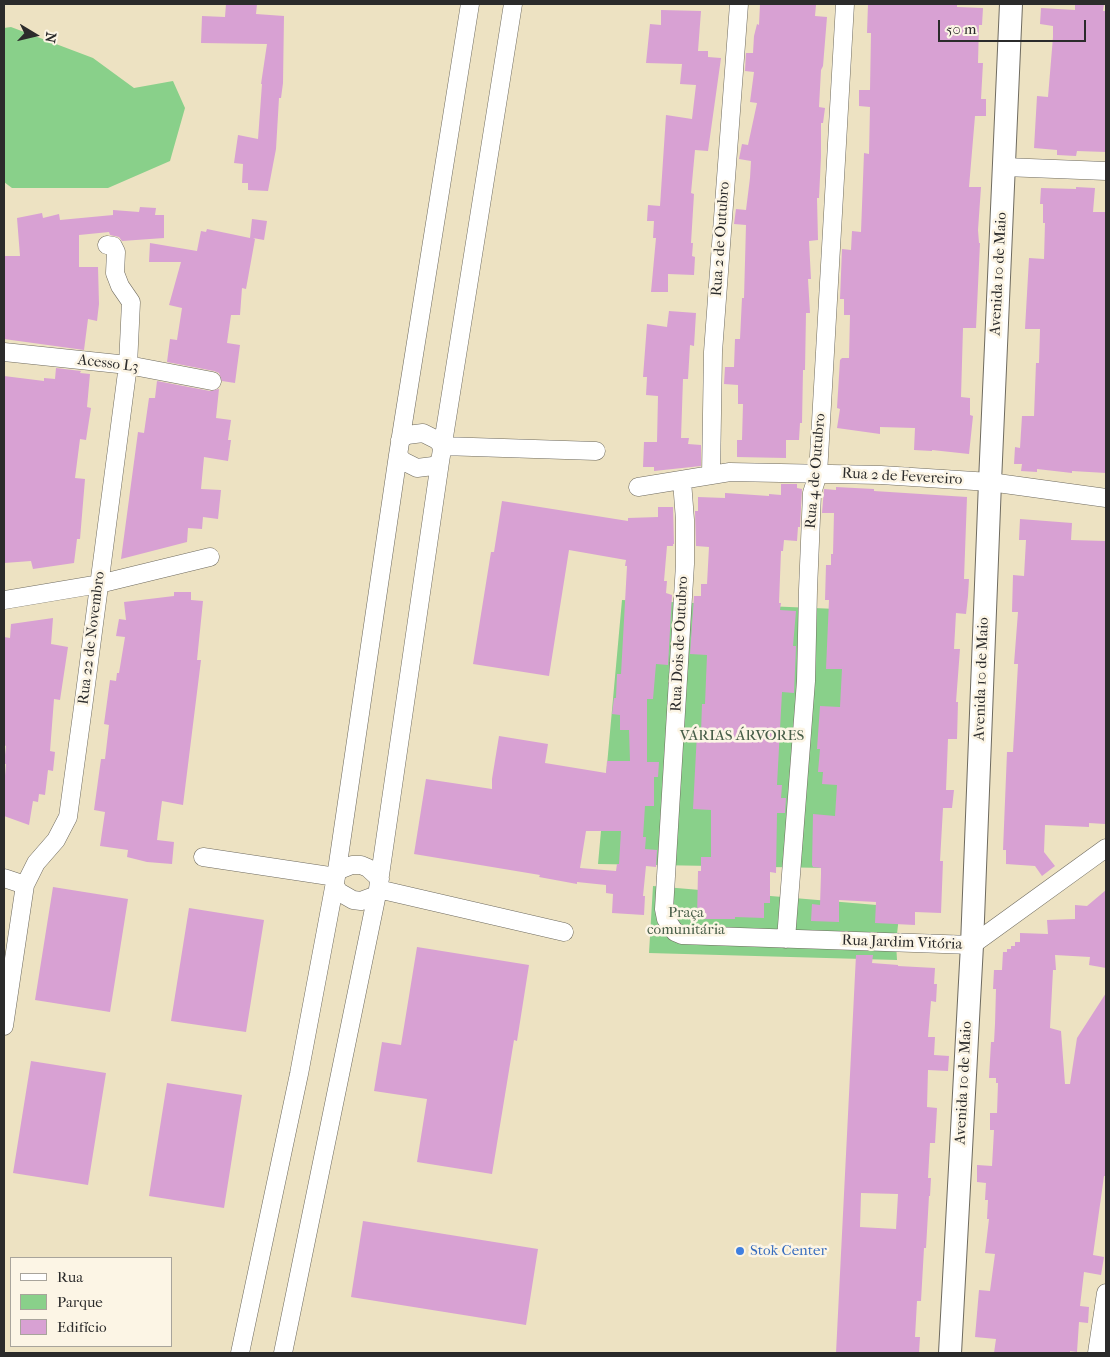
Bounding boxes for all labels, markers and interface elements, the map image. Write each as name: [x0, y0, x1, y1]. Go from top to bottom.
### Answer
north arrow: [10, 10, 60, 60]
scale bar: [940, 10, 1088, 42]
text: 50 m: [946, 20, 976, 38]
text: N: [41, 31, 60, 44]
street label: Rua 2 de Outubro: [708, 181, 734, 297]
street label: Avenida 10 de Maio: [987, 212, 1011, 336]
street label: Acesso L3: [77, 351, 139, 377]
street label: Rua 4 de Outubro: [802, 412, 830, 530]
street label: Rua 2 de Fevereiro: [841, 465, 963, 489]
street label: Rua 22 de Novembro: [75, 570, 109, 706]
street label: Rua Dois de Outubro: [667, 576, 693, 712]
street label: Avenida 10 de Maio: [971, 617, 993, 741]
park label: VÁRIAS ÁRVORES: [680, 727, 804, 745]
park label: Praça comunitária: [647, 904, 725, 939]
street label: Rua Jardim Vitória: [841, 932, 963, 954]
street label: Avenida 10 de Maio: [952, 1021, 976, 1145]
place label: Stok Center: [750, 1242, 827, 1260]
marker: Stok Center: [734, 1245, 746, 1257]
legend: [10, 1257, 172, 1347]
text: Rua: [57, 1268, 83, 1286]
text: Parque: [57, 1293, 103, 1311]
text: Edifício: [57, 1318, 107, 1336]

